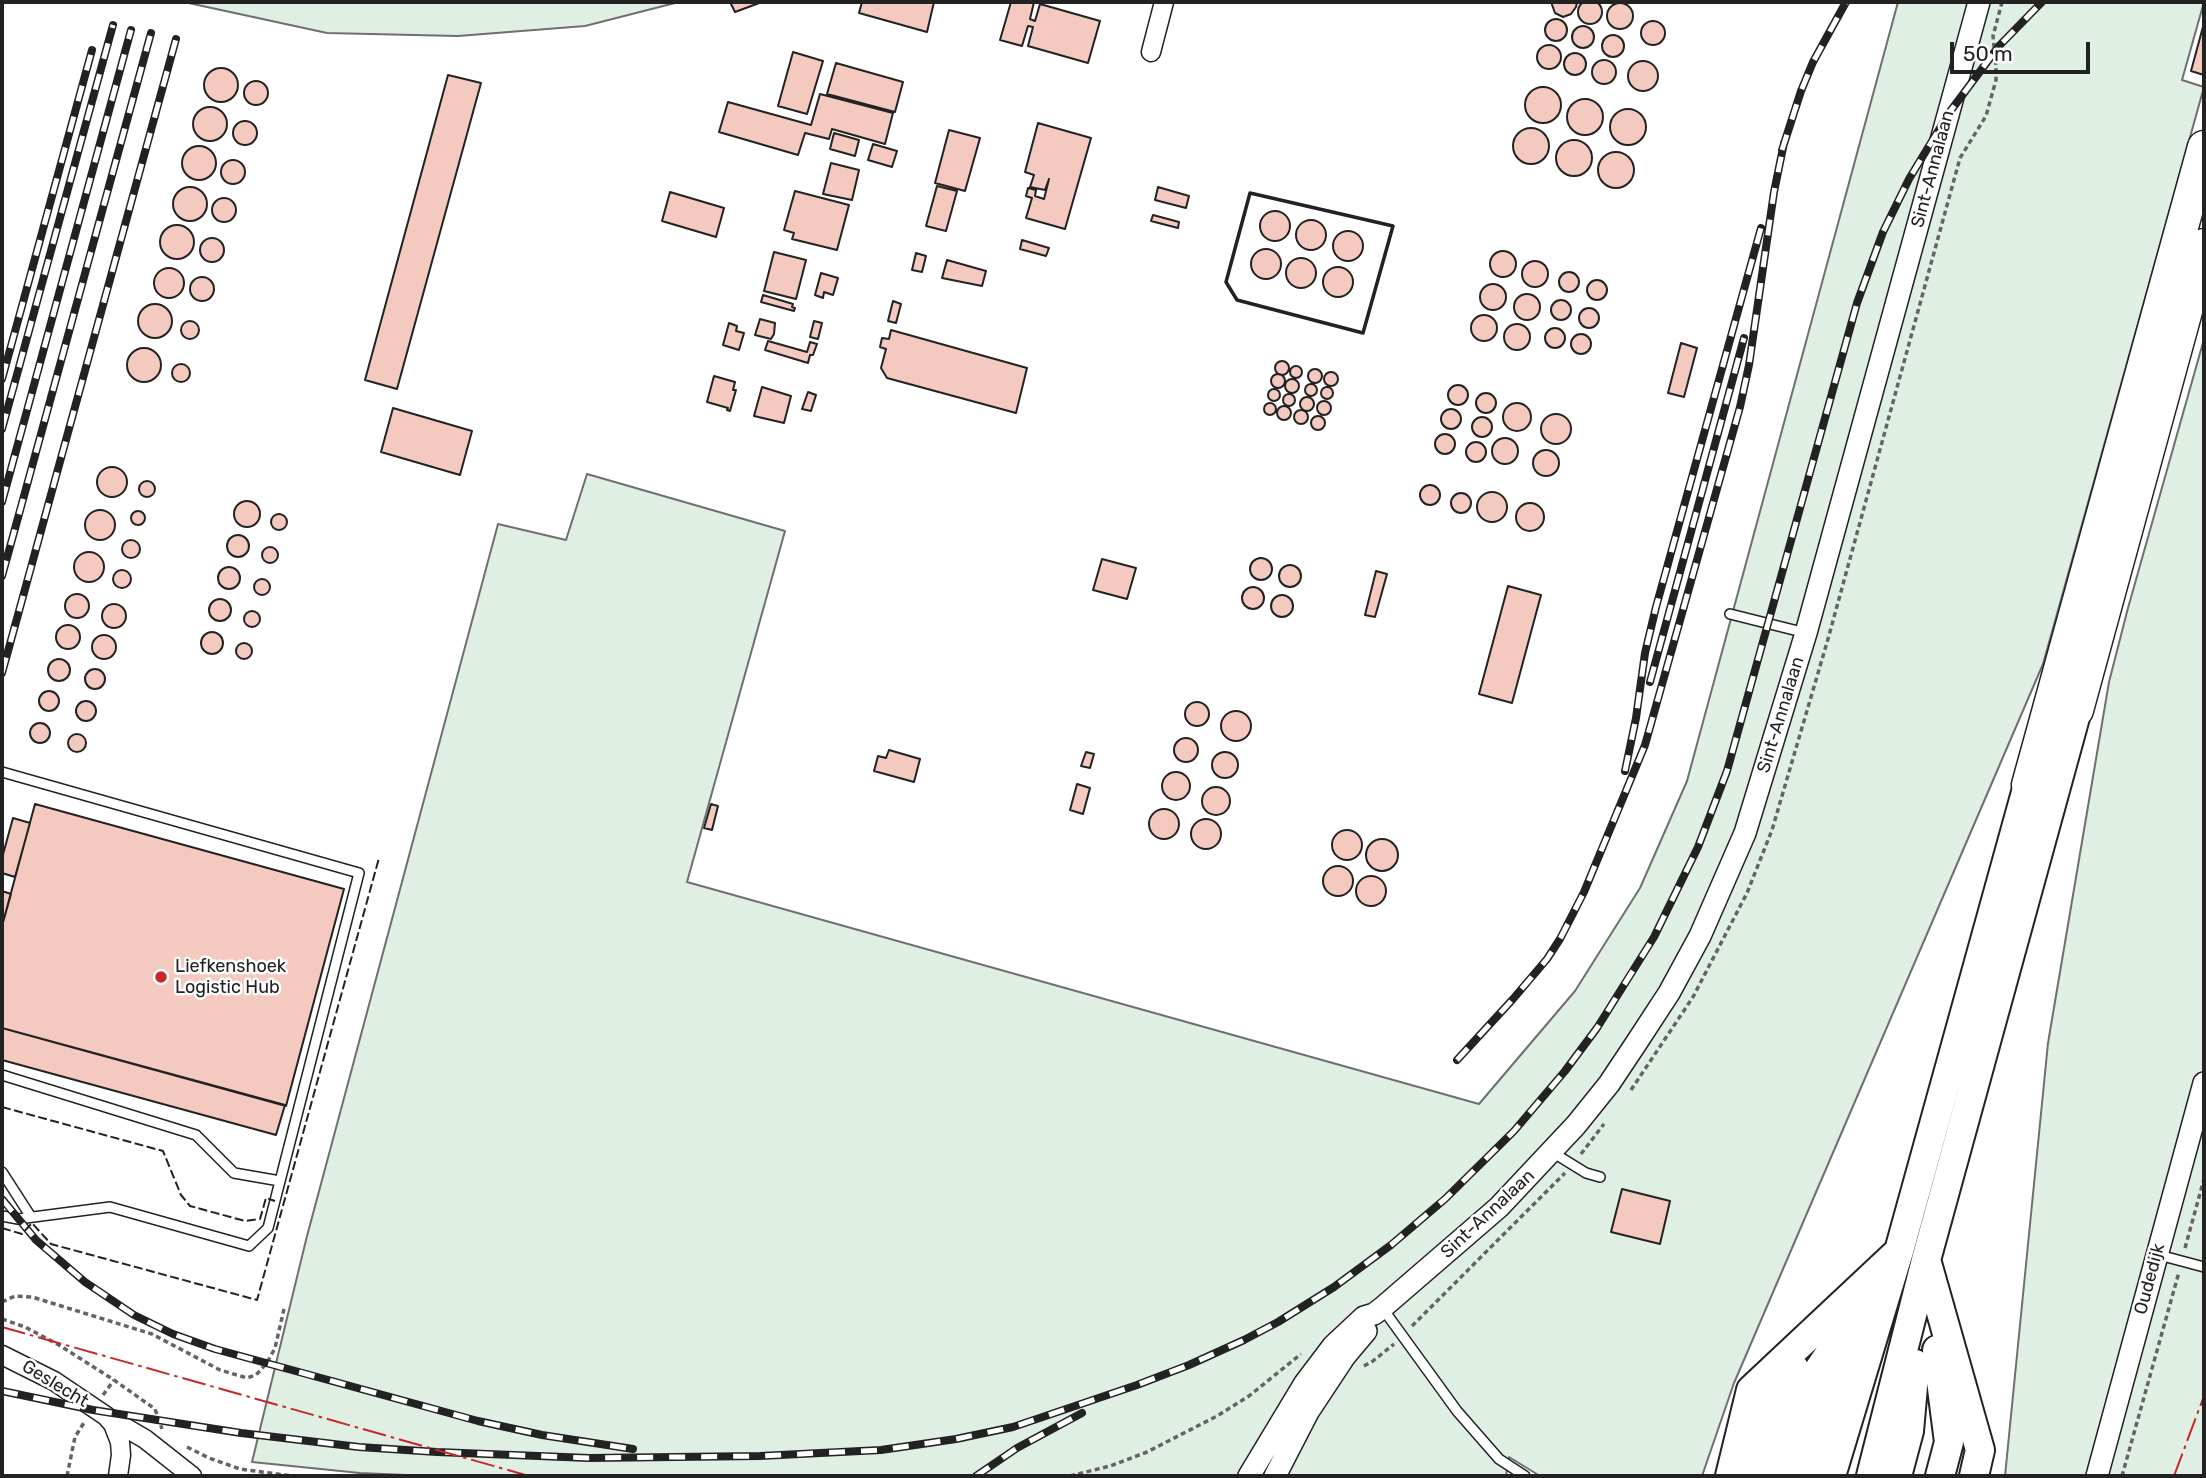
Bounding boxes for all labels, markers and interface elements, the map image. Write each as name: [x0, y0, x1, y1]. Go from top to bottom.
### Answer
scale bar: [1954, 28, 2094, 72]
text: 50 m: [1963, 41, 2013, 66]
street label: Sint-Annalaan: [1907, 108, 1959, 230]
street label: Sint-Annalaan: [1753, 654, 1809, 776]
place label: Liefkenshoek Logistic Hub: [175, 956, 286, 998]
marker: Liefkenshoek Logistic Hub: [153, 969, 169, 985]
street label: Sint-Annalaan: [1437, 1165, 1539, 1263]
street label: Oudedijk: [2130, 1241, 2170, 1317]
street label: Geslecht: [18, 1356, 92, 1412]

